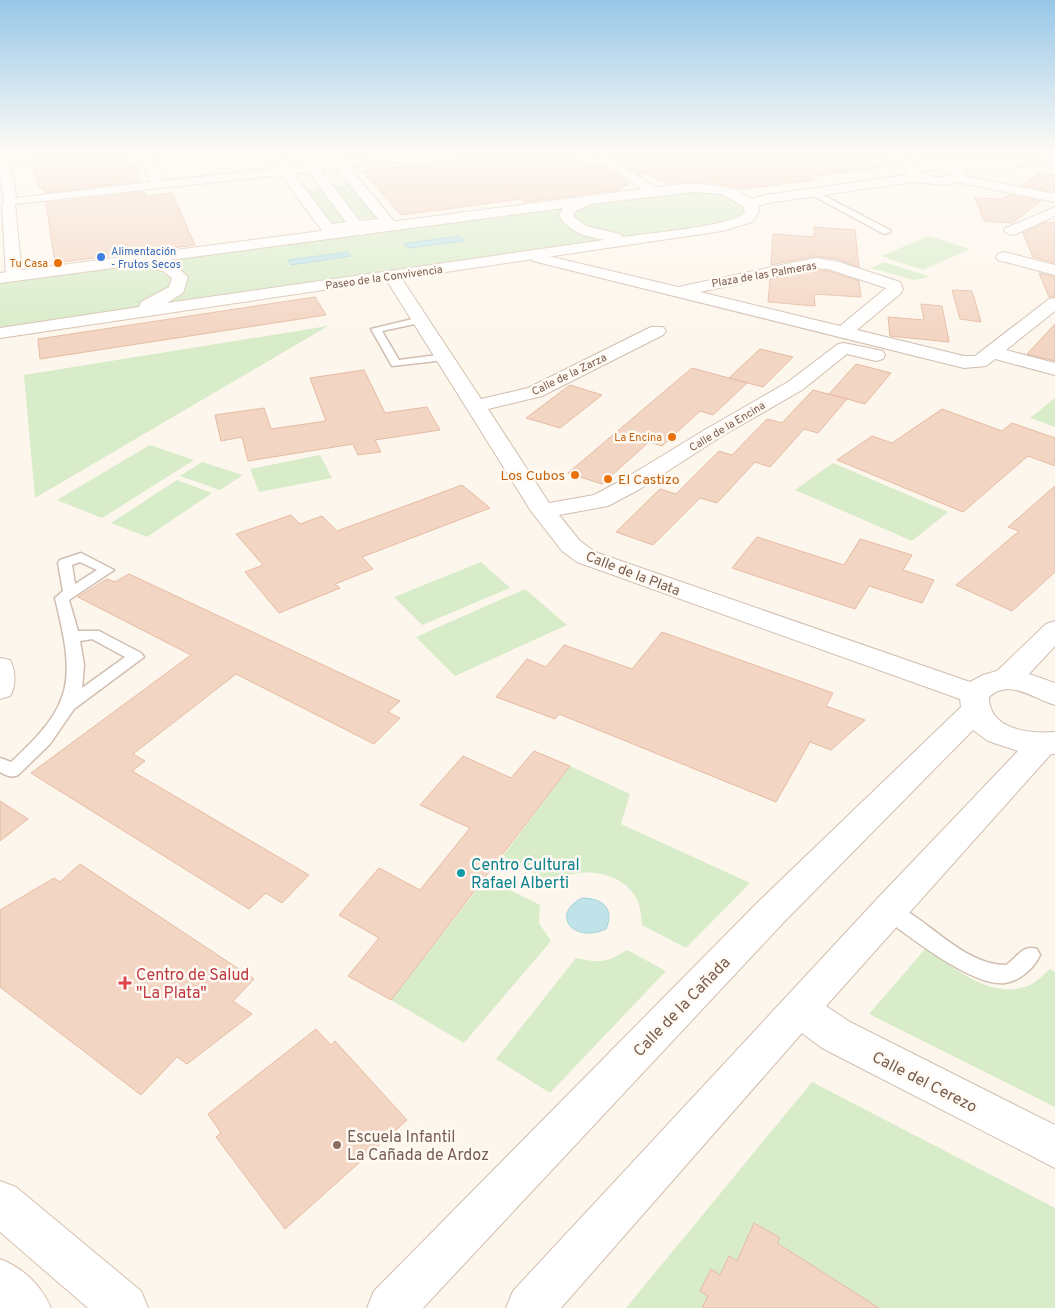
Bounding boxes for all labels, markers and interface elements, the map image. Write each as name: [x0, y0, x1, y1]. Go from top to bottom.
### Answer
place label: Alimentación - Frutos Secos: [111, 245, 181, 272]
marker: Alimentación - Frutos Secos: [95, 251, 107, 263]
place label: Tu Casa: [10, 257, 48, 271]
marker: Tu Casa: [52, 257, 64, 269]
street label: Plaza de las Palmeras: [711, 259, 818, 291]
street label: Paseo de la Convivencia: [325, 263, 444, 293]
street label: Calle de la Zarza: [530, 351, 609, 399]
street label: Calle de la Encina: [687, 399, 768, 455]
place label: La Encina: [614, 431, 662, 445]
marker: La Encina: [666, 431, 678, 443]
place label: Los Cubos: [500, 468, 565, 485]
marker: Los Cubos: [569, 469, 581, 481]
place label: El Castizo: [618, 472, 680, 489]
marker: El Castizo: [602, 473, 614, 485]
street label: Calle de la Plata: [583, 549, 682, 600]
place label: Centro Cultural Rafael Alberti: [471, 856, 580, 894]
marker: Centro Cultural Rafael Alberti: [455, 867, 467, 879]
street label: Calle de la Cañada: [630, 953, 735, 1062]
place label: Centro de Salud "La Plata": [136, 966, 249, 1004]
marker: Centro de Salud "La Plata": [118, 976, 132, 990]
street label: Calle del Cerezo: [868, 1048, 980, 1118]
place label: Escuela Infantil La Cañada de Ardoz: [347, 1128, 489, 1166]
marker: Escuela Infantil La Cañada de Ardoz: [331, 1139, 343, 1151]

